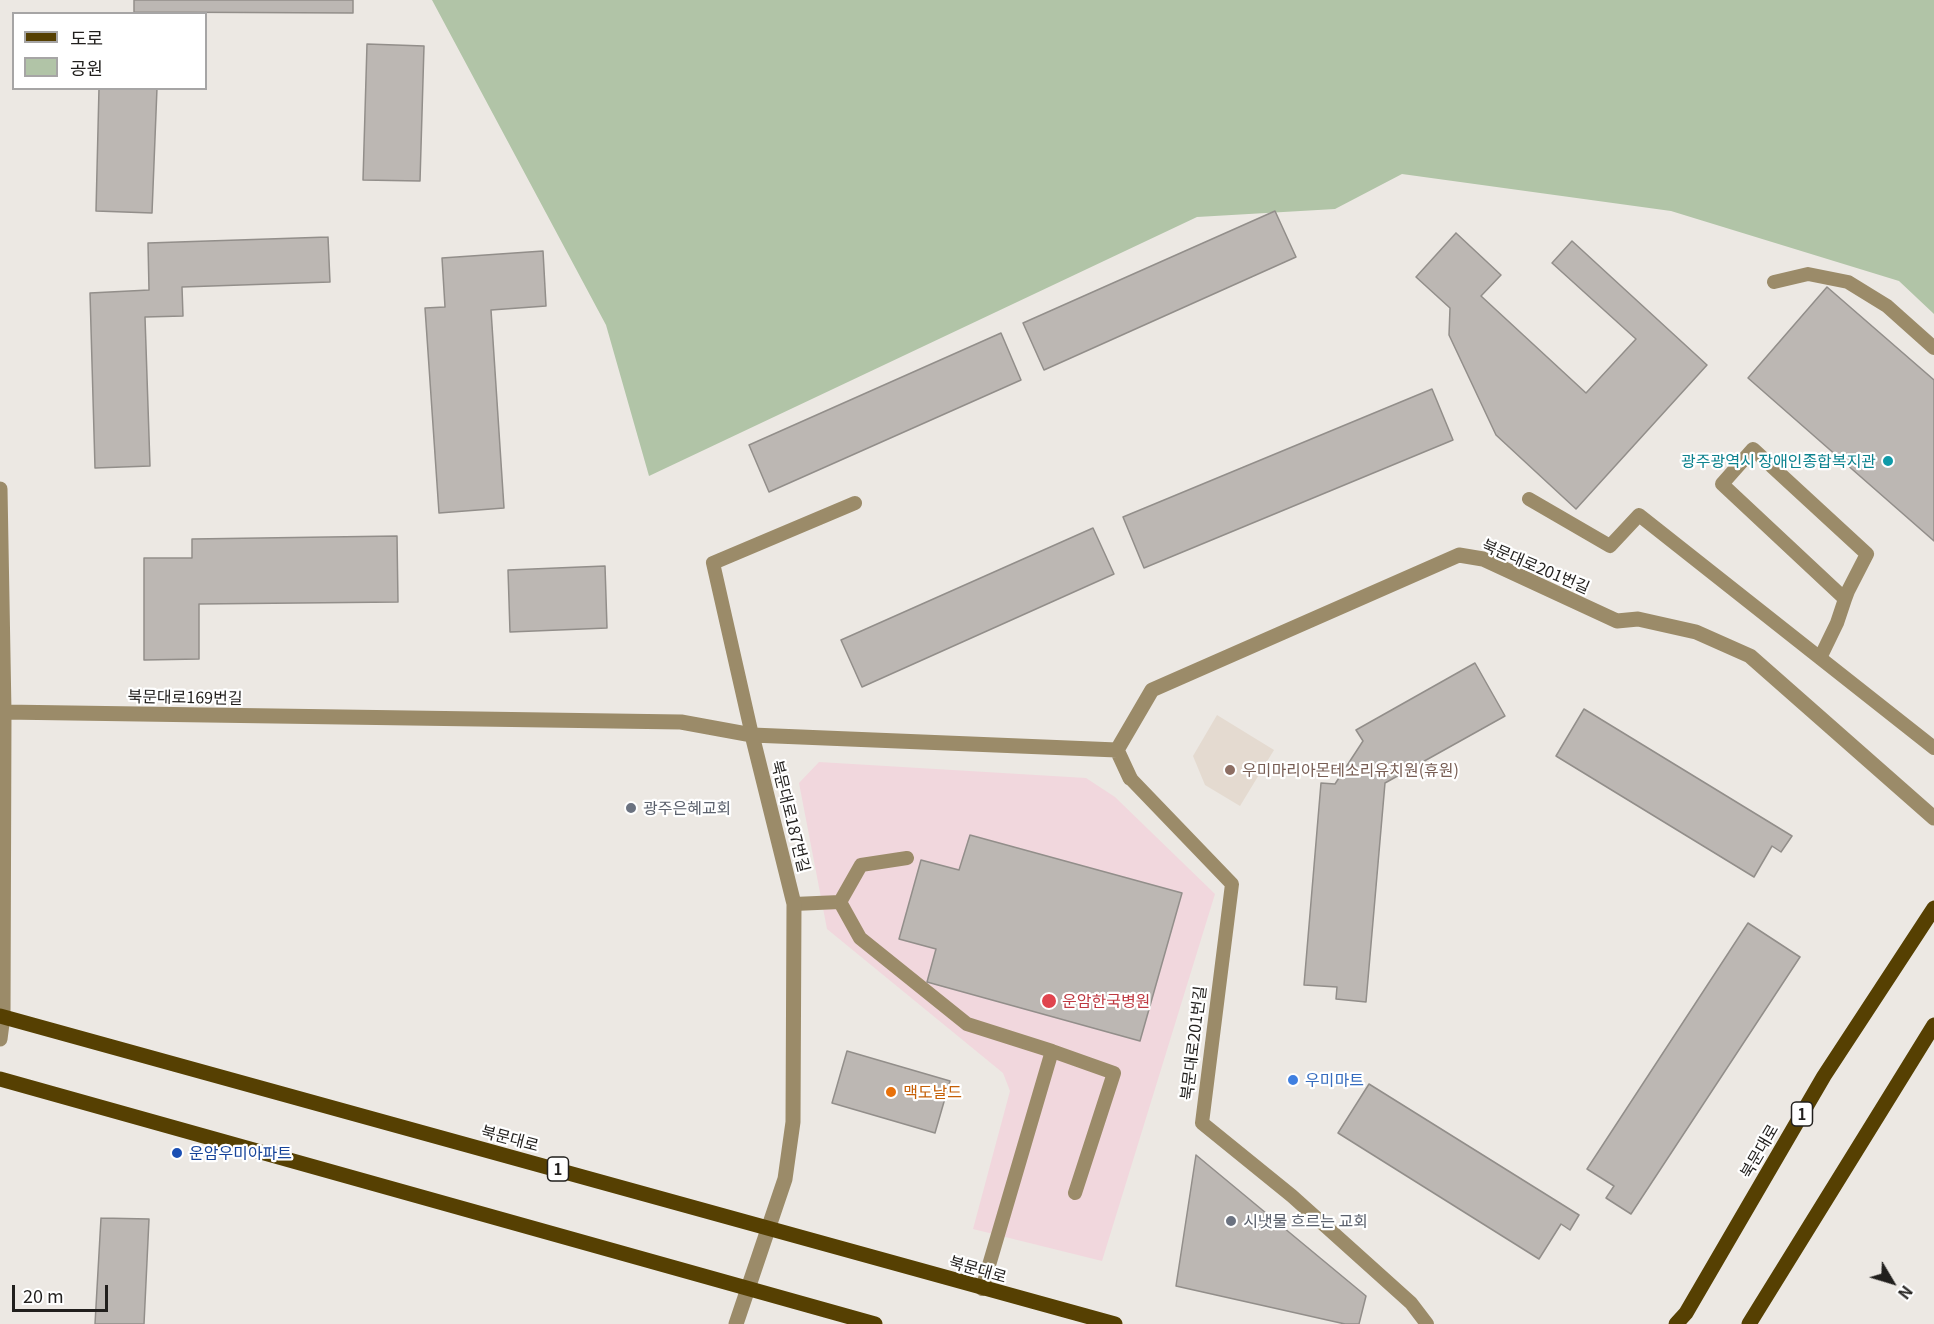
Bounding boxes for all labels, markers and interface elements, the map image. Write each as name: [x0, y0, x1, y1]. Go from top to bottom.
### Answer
legend: [12, 12, 207, 90]
text: 도로: [70, 24, 103, 50]
text: 공원: [70, 54, 103, 80]
place label: 광주광역시 장애인종합복지관: [1681, 451, 1876, 471]
marker: 광주광역시 장애인종합복지관: [1881, 454, 1895, 468]
street label: 북문대로201번길: [1479, 535, 1593, 597]
street label: 북문대로169번길: [127, 686, 243, 708]
street label: 북문대로187번길: [768, 758, 814, 874]
place label: 우미마리아몬테소리유치원(휴원): [1242, 760, 1459, 780]
marker: 우미마리아몬테소리유치원(휴원): [1223, 763, 1237, 777]
place label: 광주은혜교회: [643, 798, 731, 818]
marker: 광주은혜교회: [624, 801, 638, 815]
street label: 북문대로201번길: [1176, 985, 1210, 1101]
place label: 운암한국병원: [1062, 991, 1150, 1011]
marker: 운암한국병원: [1040, 992, 1058, 1010]
place label: 우미마트: [1305, 1070, 1364, 1090]
marker: 우미마트: [1286, 1073, 1300, 1087]
place label: 맥도날드: [903, 1082, 962, 1102]
marker: 맥도날드: [884, 1085, 898, 1099]
road number: 1: [1792, 1102, 1812, 1126]
street label: 북문대로: [479, 1121, 541, 1155]
street label: 북문대로: [1736, 1121, 1782, 1181]
place label: 운암우미아파트: [189, 1143, 292, 1163]
marker: 운암우미아파트: [170, 1146, 184, 1160]
road number: 1: [548, 1157, 568, 1181]
place label: 시냇물 흐르는 교회: [1243, 1211, 1368, 1231]
marker: 시냇물 흐르는 교회: [1224, 1214, 1238, 1228]
street label: 북문대로: [947, 1252, 1009, 1286]
north arrow: [1862, 1252, 1922, 1312]
scale bar: [15, 1273, 111, 1311]
text: N: [1893, 1281, 1919, 1305]
text: 20 m: [23, 1282, 64, 1308]

